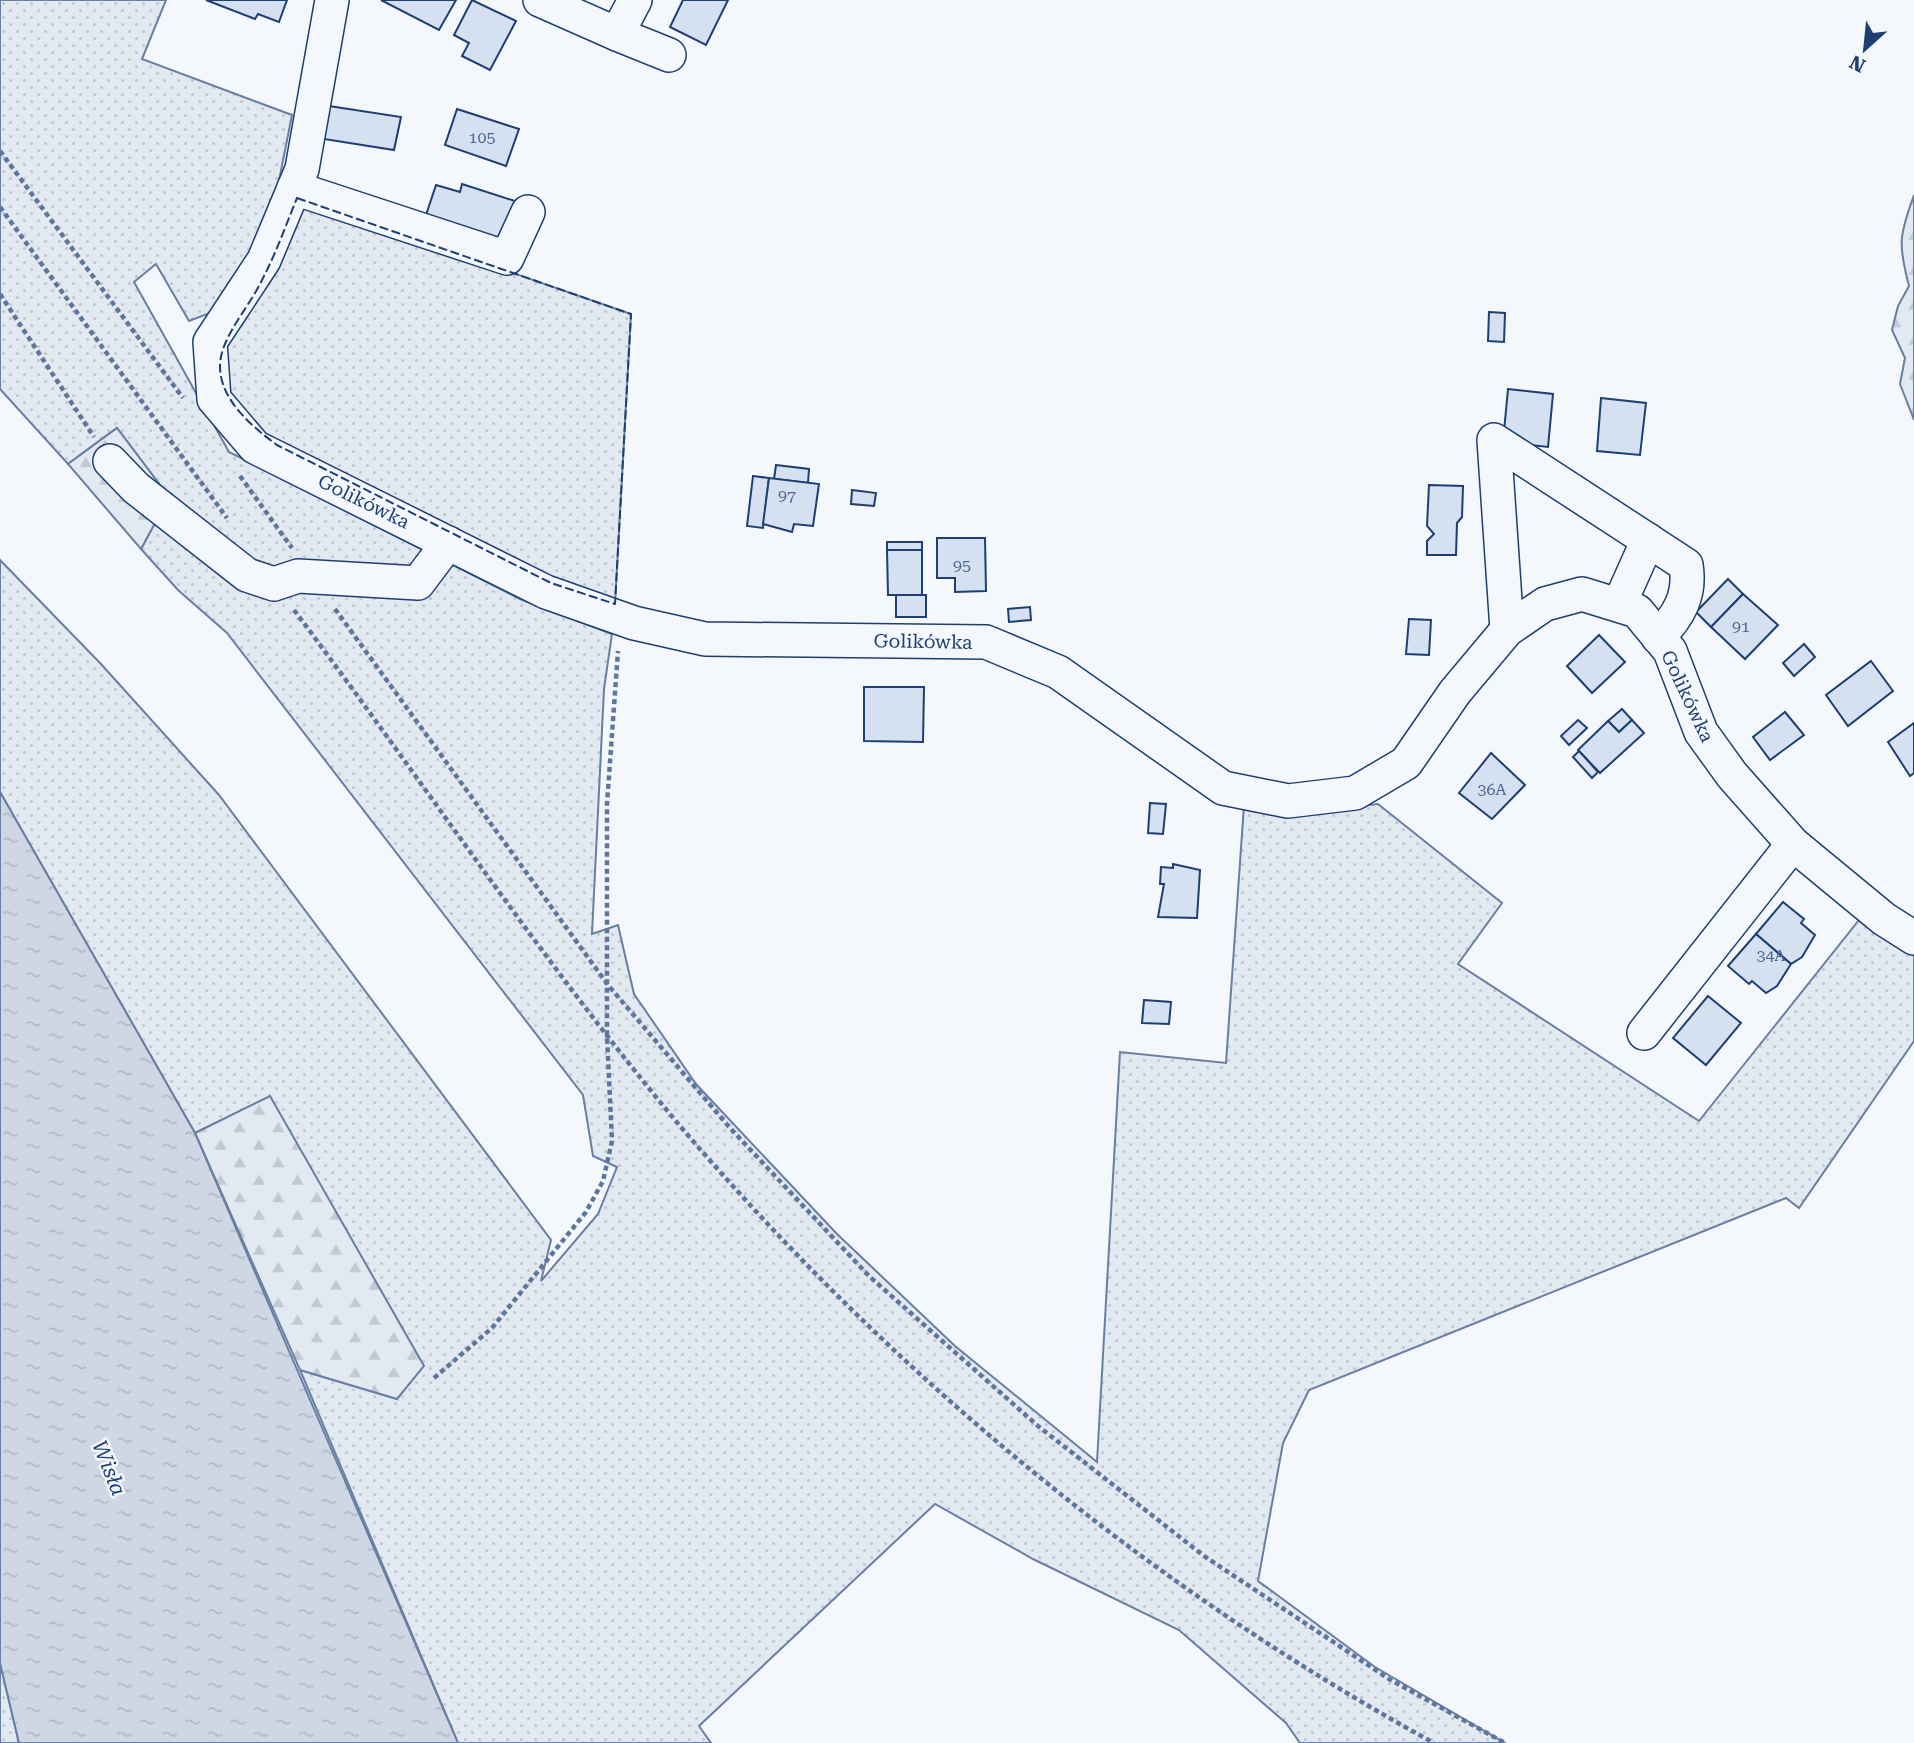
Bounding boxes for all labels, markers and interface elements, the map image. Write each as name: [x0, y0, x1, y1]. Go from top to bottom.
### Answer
north arrow: [1830, 14, 1900, 84]
text: N: [1845, 50, 1869, 77]
house number: 105: [469, 128, 495, 147]
street label: Golikówka: [314, 469, 414, 534]
house number: 97: [778, 486, 796, 505]
house number: 95: [953, 556, 971, 575]
house number: 91: [1732, 617, 1750, 636]
street label: Golikówka: [873, 629, 973, 654]
street label: Golikówka: [1656, 647, 1719, 747]
house number: 36A: [1477, 780, 1507, 799]
house number: 34A: [1756, 946, 1786, 965]
water label: Wisła: [87, 1437, 131, 1499]

